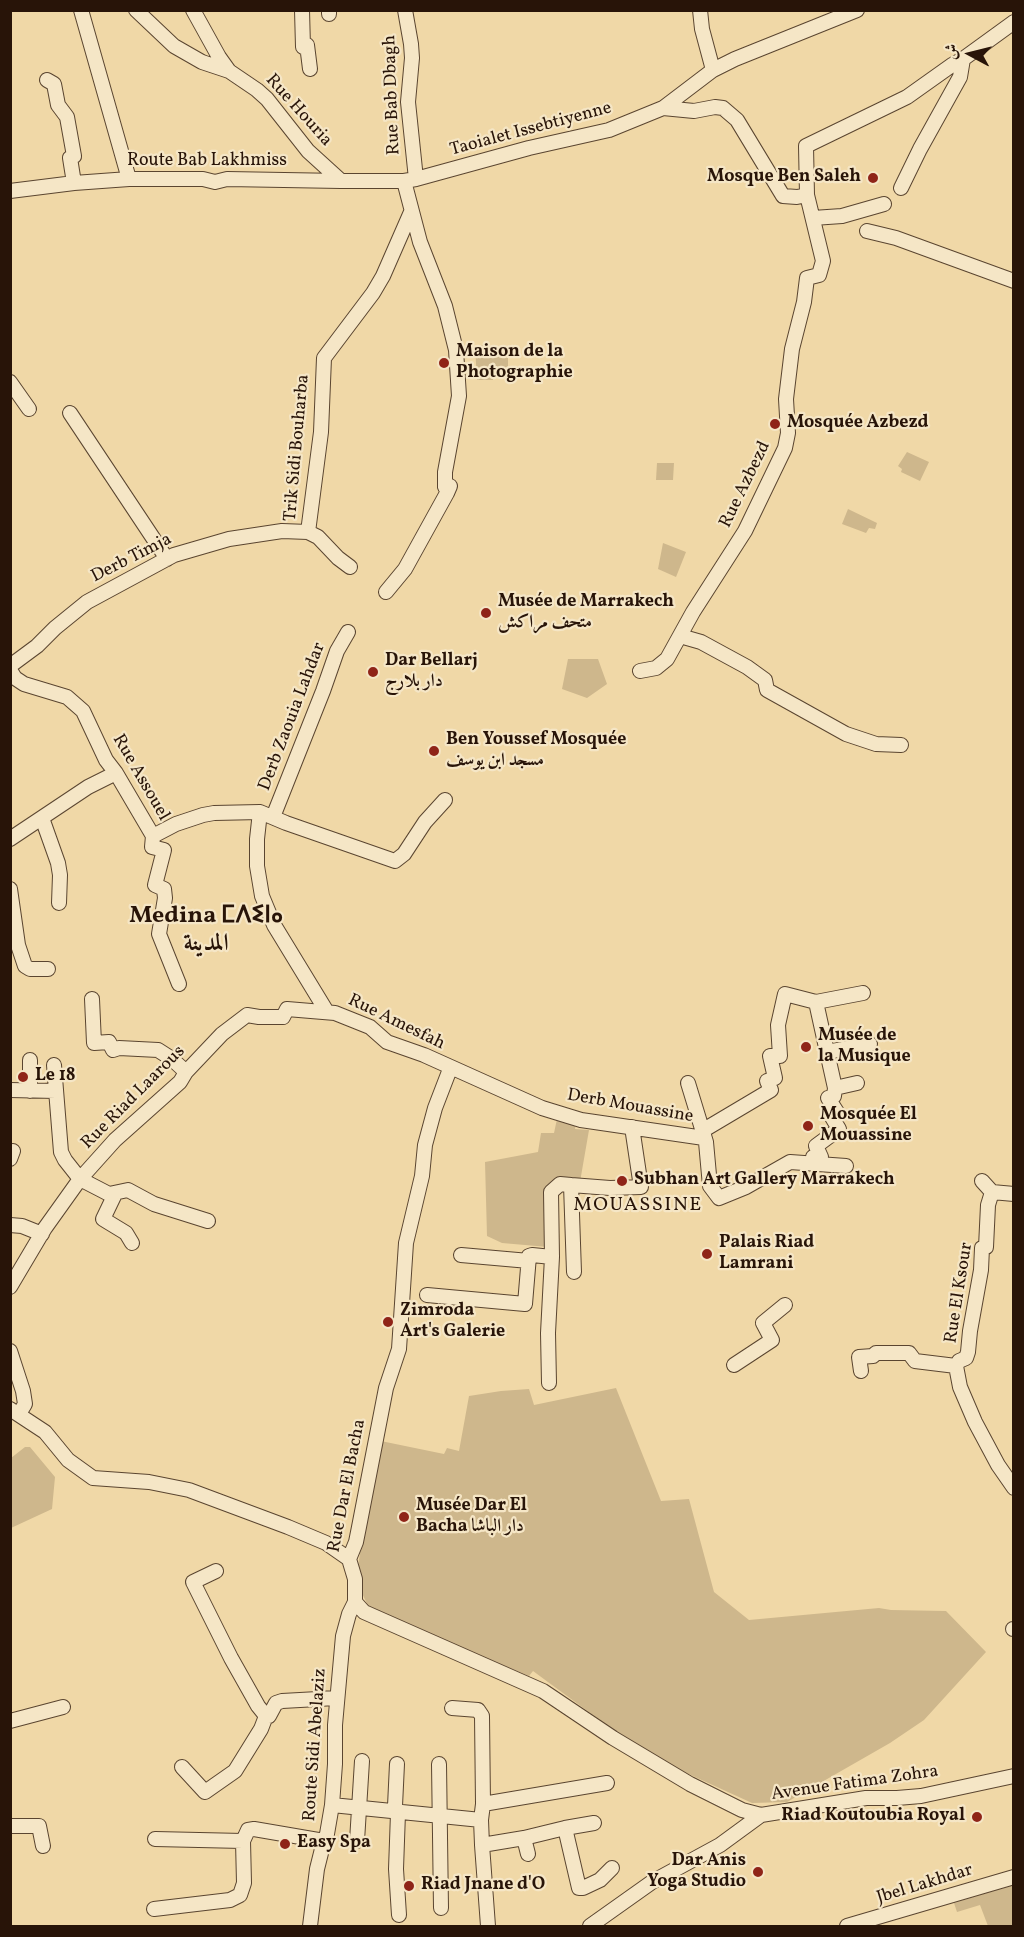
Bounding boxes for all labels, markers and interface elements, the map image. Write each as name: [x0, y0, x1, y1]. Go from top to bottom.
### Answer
north arrow: [940, 24, 1000, 84]
street label: Rue Bab Dbagh: [380, 35, 406, 155]
text: ش: [940, 43, 964, 61]
street label: Rue Houria: [260, 70, 336, 152]
street label: Taoialet Issebtiyenne: [448, 98, 614, 162]
street label: Route Bab Lakhmiss: [127, 151, 287, 173]
place label: Mosque Ben Saleh: [707, 167, 861, 189]
marker: Mosque Ben Saleh: [866, 171, 880, 185]
place label: Maison de la Photographie: [456, 342, 573, 385]
marker: Maison de la Photographie: [437, 356, 451, 370]
street label: Trik Sidi Bouharba: [281, 373, 315, 523]
place label: Mosquée Azbezd: [787, 413, 929, 435]
marker: Mosquée Azbezd: [768, 417, 782, 431]
street label: Rue Azbezd: [716, 438, 776, 532]
street label: Derb Timja: [88, 529, 176, 589]
place label: Musée de Marrakech متحف مراكش: [498, 592, 674, 634]
marker: Musée de Marrakech متحف مراكش: [479, 606, 493, 620]
street label: Derb Zaouia Lahdar: [255, 640, 331, 794]
place label: Dar Bellarj دار بلارج: [385, 651, 478, 694]
marker: Dar Bellarj دار بلارج: [366, 665, 380, 679]
place label: Ben Youssef Mosquée مسجد ابن يوسف: [446, 730, 626, 772]
street label: Rue Assouel: [107, 731, 173, 825]
marker: Ben Youssef Mosquée مسجد ابن يوسف: [427, 744, 441, 758]
district label: Medina ⵎⴷⵉⵏⴰ المدينة: [129, 904, 283, 960]
street label: Rue Amesfah: [344, 990, 448, 1056]
place label: Musée de la Musique: [818, 1026, 911, 1068]
marker: Musée de la Musique: [799, 1040, 813, 1054]
street label: Rue Riad Laarous: [78, 1042, 190, 1154]
place label: Le 18: [35, 1066, 76, 1088]
marker: Le 18: [16, 1070, 30, 1084]
street label: Derb Mouassine: [565, 1085, 695, 1129]
place label: Mosquée El Mouassine: [820, 1105, 917, 1148]
marker: Mosquée El Mouassine: [801, 1119, 815, 1133]
place label: Subhan Art Gallery Marrakech: [634, 1170, 895, 1192]
marker: Subhan Art Gallery Marrakech: [615, 1174, 629, 1188]
district label: MOUASSINE: [573, 1194, 703, 1218]
place label: Palais Riad Lamrani: [719, 1233, 814, 1276]
street label: Rue El Ksour: [941, 1241, 979, 1345]
marker: Palais Riad Lamrani: [700, 1247, 714, 1261]
place label: Zimroda Art's Galerie: [400, 1301, 505, 1344]
marker: Zimroda Art's Galerie: [381, 1315, 395, 1329]
street label: Rue Dar El Bacha: [325, 1418, 371, 1554]
place label: Musée Dar El Bacha دار الباشا: [416, 1496, 527, 1538]
marker: Musée Dar El Bacha دار الباشا: [397, 1510, 411, 1524]
street label: Route Sidi Abelaziz: [300, 1668, 332, 1822]
street label: Avenue Fatima Zohra: [770, 1762, 940, 1806]
place label: Riad Koutoubia Royal: [781, 1806, 965, 1828]
marker: Riad Koutoubia Royal: [970, 1810, 984, 1824]
place label: Easy Spa: [297, 1833, 371, 1855]
marker: Easy Spa: [278, 1837, 292, 1851]
place label: Dar Anis Yoga Studio: [647, 1851, 746, 1894]
street label: Jbel Lakhdar: [874, 1860, 976, 1910]
marker: Dar Anis Yoga Studio: [751, 1865, 765, 1879]
place label: Riad Jnane d'O: [421, 1875, 545, 1897]
marker: Riad Jnane d'O: [402, 1879, 416, 1893]

